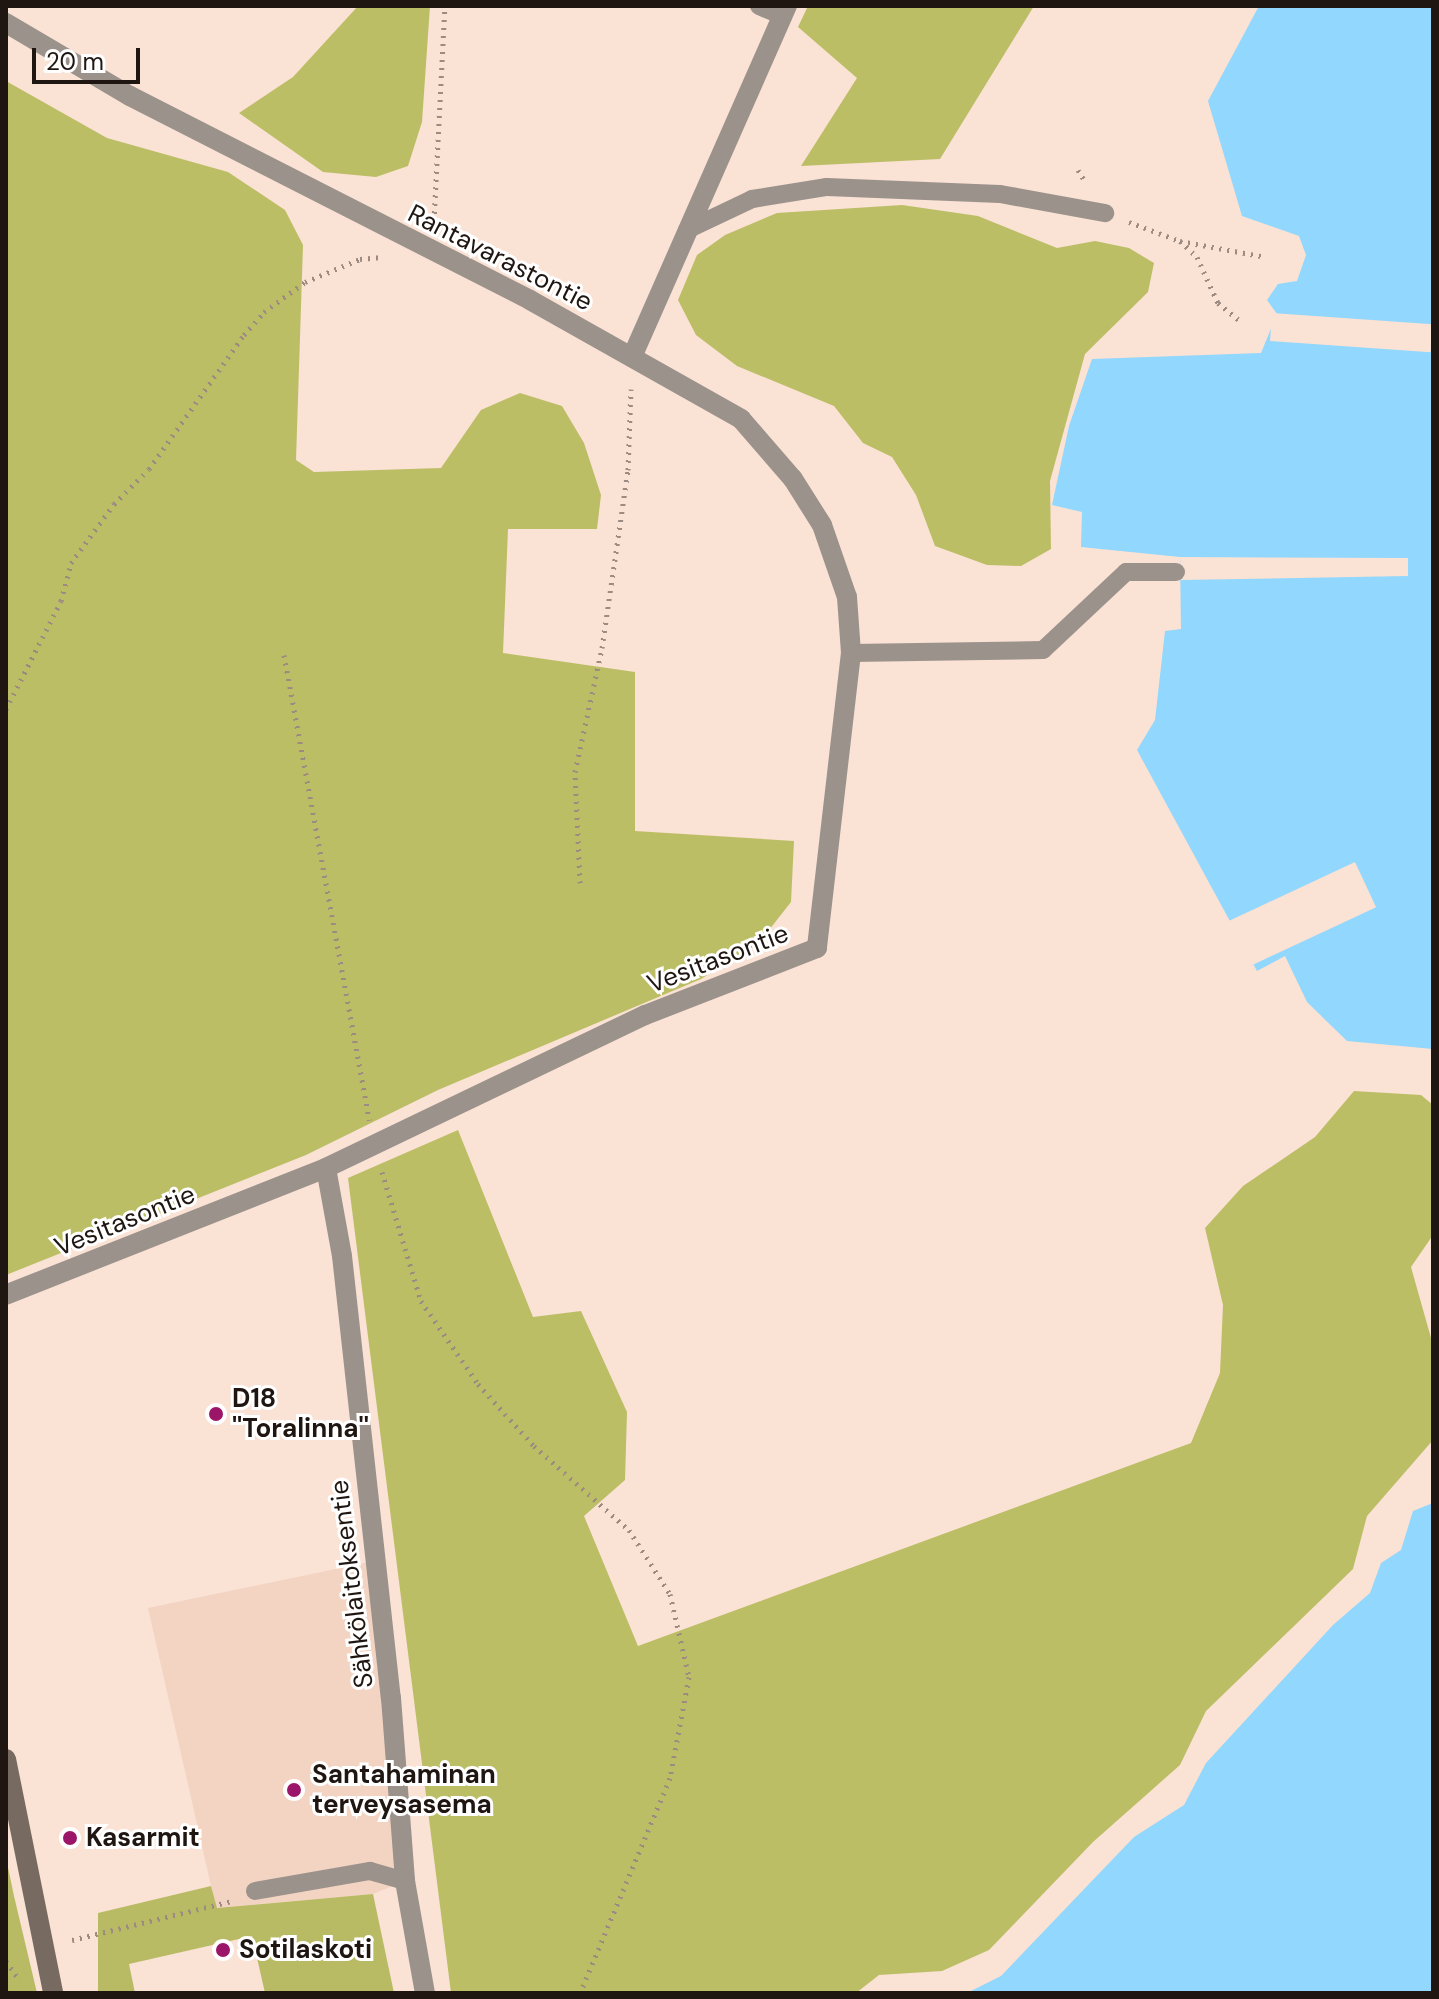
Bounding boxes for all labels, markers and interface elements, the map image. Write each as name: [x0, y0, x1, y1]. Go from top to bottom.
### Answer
scale bar: [36, 32, 144, 82]
text: 20 m: [46, 46, 104, 77]
street label: Rantavarastontie: [403, 198, 597, 318]
street label: Vesitasontie: [643, 918, 793, 1000]
street label: Vesitasontie: [50, 1179, 200, 1263]
place label: D18 ''Toralinna'': [232, 1383, 369, 1444]
marker: D18 ''Toralinna'': [207, 1405, 225, 1423]
street label: Sähkölaitoksentie: [324, 1478, 380, 1690]
place label: Santahaminan terveysasema: [312, 1759, 496, 1820]
marker: Santahaminan terveysasema: [283, 1779, 305, 1801]
place label: Kasarmit: [86, 1822, 200, 1854]
marker: Kasarmit: [61, 1829, 79, 1847]
place label: Sotilaskoti: [239, 1934, 372, 1966]
marker: Sotilaskoti: [214, 1941, 232, 1959]

